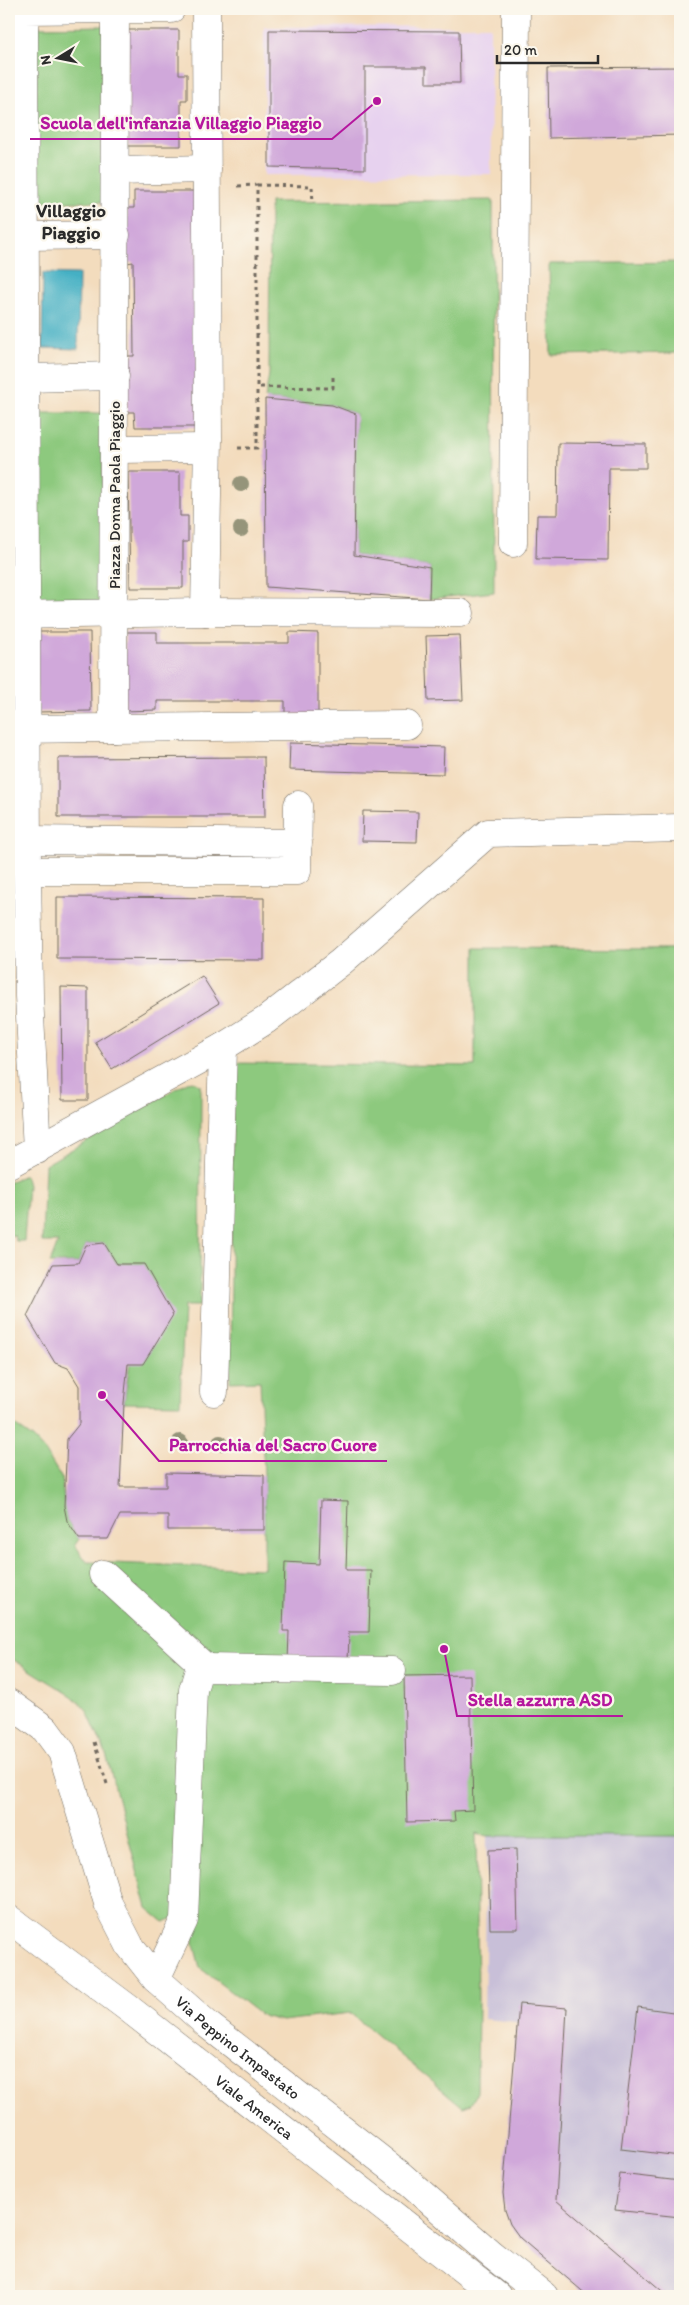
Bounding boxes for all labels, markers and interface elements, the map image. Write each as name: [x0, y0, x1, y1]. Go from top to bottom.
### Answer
north arrow: [32, 32, 82, 82]
scale bar: [497, 32, 598, 64]
text: 20 m: [504, 41, 538, 59]
text: N: [36, 54, 55, 66]
callout: Scuola dell'infanzia Villaggio Piaggio: [30, 106, 332, 139]
text: Scuola dell'infanzia Villaggio Piaggio: [40, 112, 322, 134]
district label: Villaggio Piaggio: [36, 199, 106, 244]
street label: Piazza Donna Paola Piaggio: [105, 401, 124, 589]
callout: Parrocchia del Sacro Cuore: [159, 1428, 387, 1461]
text: Parrocchia del Sacro Cuore: [169, 1434, 377, 1456]
callout: Stella azzurra ASD: [457, 1683, 623, 1716]
text: Stella azzurra ASD: [468, 1689, 613, 1711]
street label: Via Peppino Impastato: [172, 1992, 304, 2103]
street label: Viale America: [211, 2071, 298, 2144]

